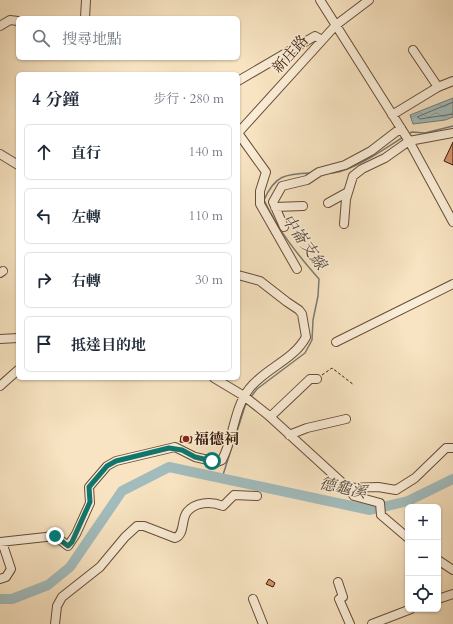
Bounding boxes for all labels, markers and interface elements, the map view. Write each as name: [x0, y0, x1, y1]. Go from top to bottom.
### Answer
search box: [16, 16, 240, 60]
icon: search: [30, 27, 52, 49]
text: 搜尋地點: [62, 29, 122, 49]
street label: 新庄路: [268, 31, 312, 77]
text: 4 分鐘: [32, 88, 79, 111]
text: 步行 · 280 m: [153, 90, 224, 108]
icon: ahead: [33, 141, 55, 163]
text: 直行: [71, 143, 101, 163]
text: 140 m: [189, 143, 223, 161]
icon: left: [33, 205, 55, 227]
text: 左轉: [71, 207, 101, 227]
text: 110 m: [189, 207, 223, 225]
water label: 中崙支線: [276, 210, 333, 276]
icon: right: [33, 269, 55, 291]
text: 右轉: [71, 271, 101, 291]
text: 30 m: [195, 271, 223, 289]
icon: arrive: [33, 333, 55, 355]
text: 抵達目的地: [71, 335, 146, 355]
place label: 福德祠: [194, 429, 239, 449]
marker: 福德祠: [181, 434, 191, 444]
route start: [203, 452, 221, 470]
water label: 德龜溪: [317, 472, 371, 504]
map controls: [405, 504, 441, 612]
button: +: [405, 504, 441, 540]
route end: [46, 527, 64, 545]
button: −: [405, 540, 441, 576]
button: locate: [405, 576, 441, 612]

